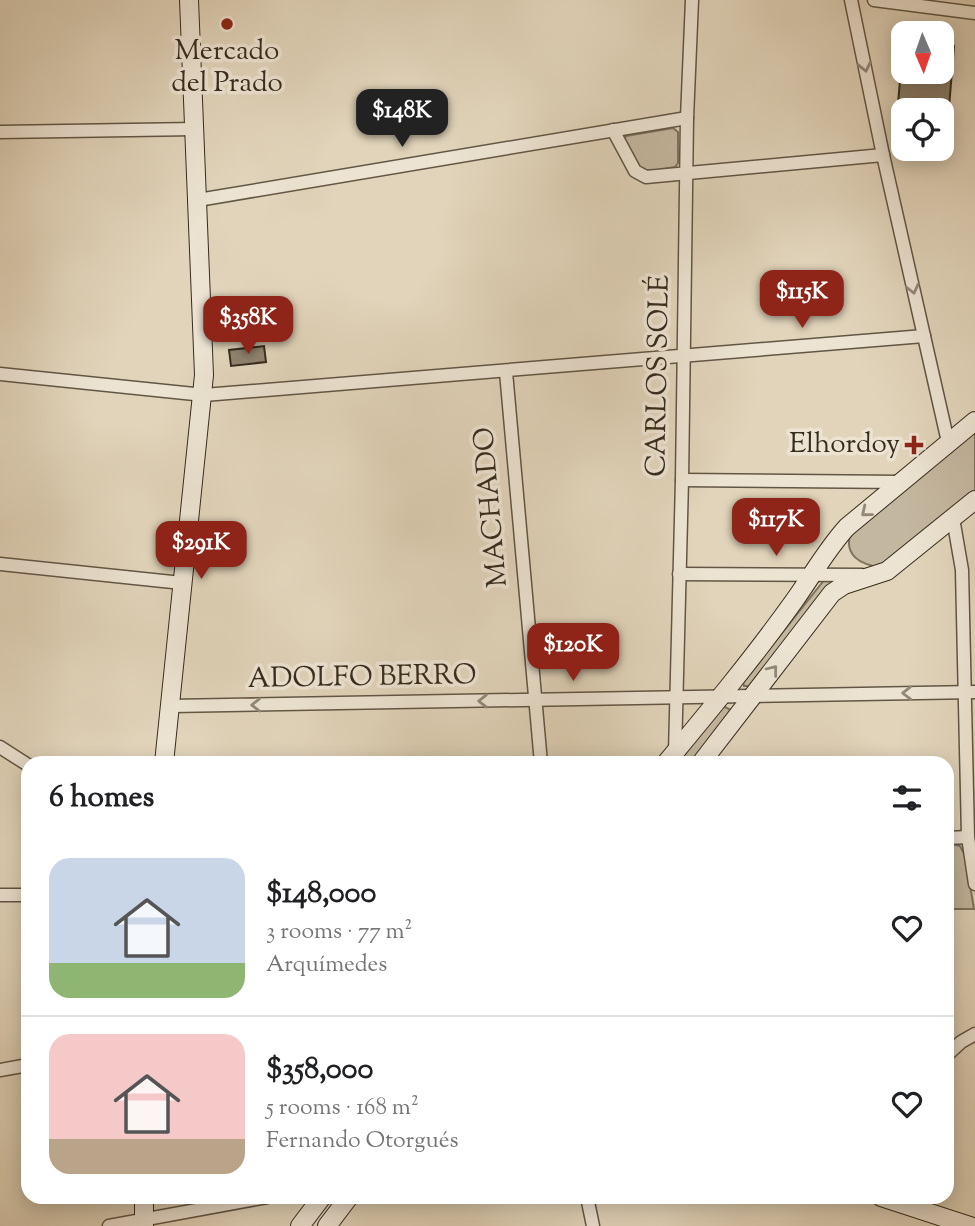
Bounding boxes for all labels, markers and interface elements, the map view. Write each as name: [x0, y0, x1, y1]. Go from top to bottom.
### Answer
marker: Mercado del Prado: [219, 16, 235, 32]
north arrow: [891, 21, 954, 84]
map controls: [891, 21, 954, 161]
place label: Mercado del Prado: [171, 32, 283, 104]
one-way arrow: [856, 61, 871, 73]
pin: $148K: [353, 90, 451, 149]
text: $148K: [372, 95, 432, 128]
button: locate: [891, 98, 954, 161]
pin: $115K: [753, 270, 851, 330]
street label: CARLOS SOLÉ: [637, 275, 681, 477]
text: $115K: [776, 276, 828, 309]
one-way arrow: [905, 283, 920, 295]
pin: $358K: [199, 296, 297, 356]
text: $358K: [219, 302, 277, 335]
street label: MACHADO: [465, 425, 519, 589]
place label: Elhordoy: [789, 425, 900, 465]
marker: Elhordoy: [906, 437, 922, 453]
pin: $117K: [727, 498, 825, 558]
one-way arrow: [862, 503, 874, 516]
text: $117K: [748, 504, 804, 537]
pin: $291K: [152, 522, 250, 581]
text: $291K: [172, 527, 230, 560]
pin: $120K: [524, 624, 622, 683]
text: $120K: [543, 629, 603, 662]
street label: ADOLFO BERRO: [247, 656, 477, 700]
one-way arrow: [764, 666, 777, 678]
one-way arrow: [901, 685, 912, 701]
one-way arrow: [478, 693, 488, 709]
one-way arrow: [250, 697, 261, 713]
text: 6 homes: [49, 777, 154, 820]
icon: filters: [888, 779, 926, 817]
text: $148,000: [266, 873, 376, 916]
icon: home: [105, 886, 189, 970]
icon: heart: [888, 909, 926, 947]
text: 3 rooms · 77 m²: [266, 916, 412, 949]
text: Arquímedes: [266, 949, 387, 982]
text: $358,000: [266, 1049, 373, 1092]
icon: home: [105, 1062, 189, 1146]
icon: heart: [888, 1085, 926, 1123]
text: 5 rooms · 168 m²: [266, 1092, 419, 1125]
text: Fernando Otorgués: [266, 1125, 458, 1158]

